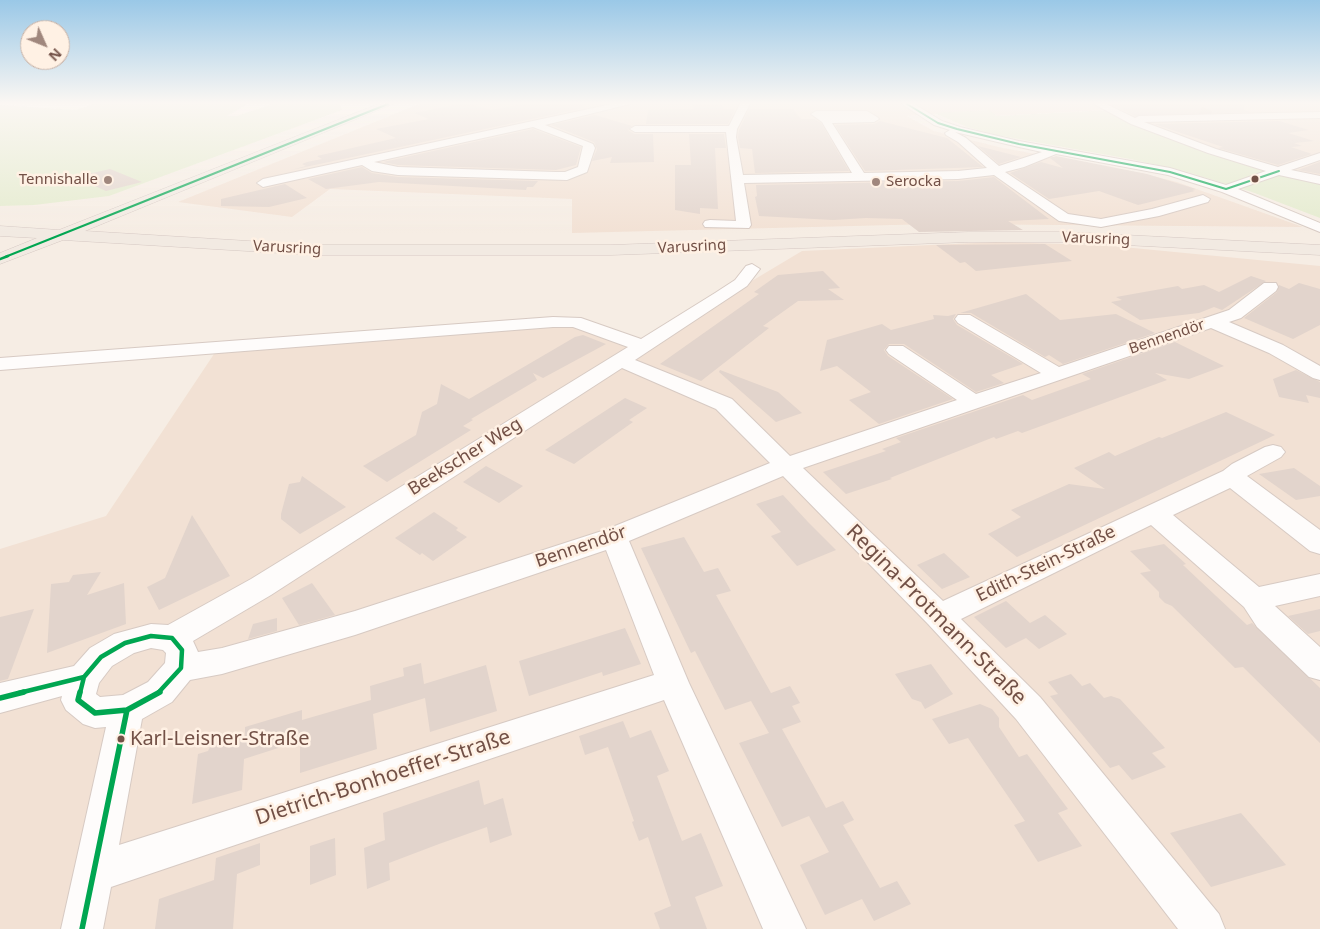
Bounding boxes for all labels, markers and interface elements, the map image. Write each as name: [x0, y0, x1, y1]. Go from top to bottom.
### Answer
north arrow: [20, 20, 70, 70]
text: N: [45, 44, 66, 66]
place label: Tennishalle: [19, 171, 98, 189]
place label: Serocka: [886, 173, 941, 191]
marker: Tennishalle: [102, 174, 114, 186]
unlabelled marker: [1250, 174, 1260, 184]
marker: Serocka: [870, 176, 882, 188]
street label: Varusring: [1062, 229, 1130, 249]
street label: Varusring: [657, 236, 727, 258]
street label: Varusring: [252, 237, 322, 259]
street label: Bennendör: [1127, 316, 1207, 358]
street label: Beekscher Weg: [404, 413, 526, 501]
street label: Regina-Protmann-Straße: [841, 520, 1031, 710]
street label: Bennendör: [533, 521, 629, 573]
street label: Edith-Stein-Straße: [973, 521, 1119, 607]
street label: Dietrich-Bonhoeffer-Straße: [252, 725, 514, 831]
place label: Karl-Leisner-Straße: [130, 727, 309, 751]
marker: Karl-Leisner-Straße: [116, 734, 126, 744]

